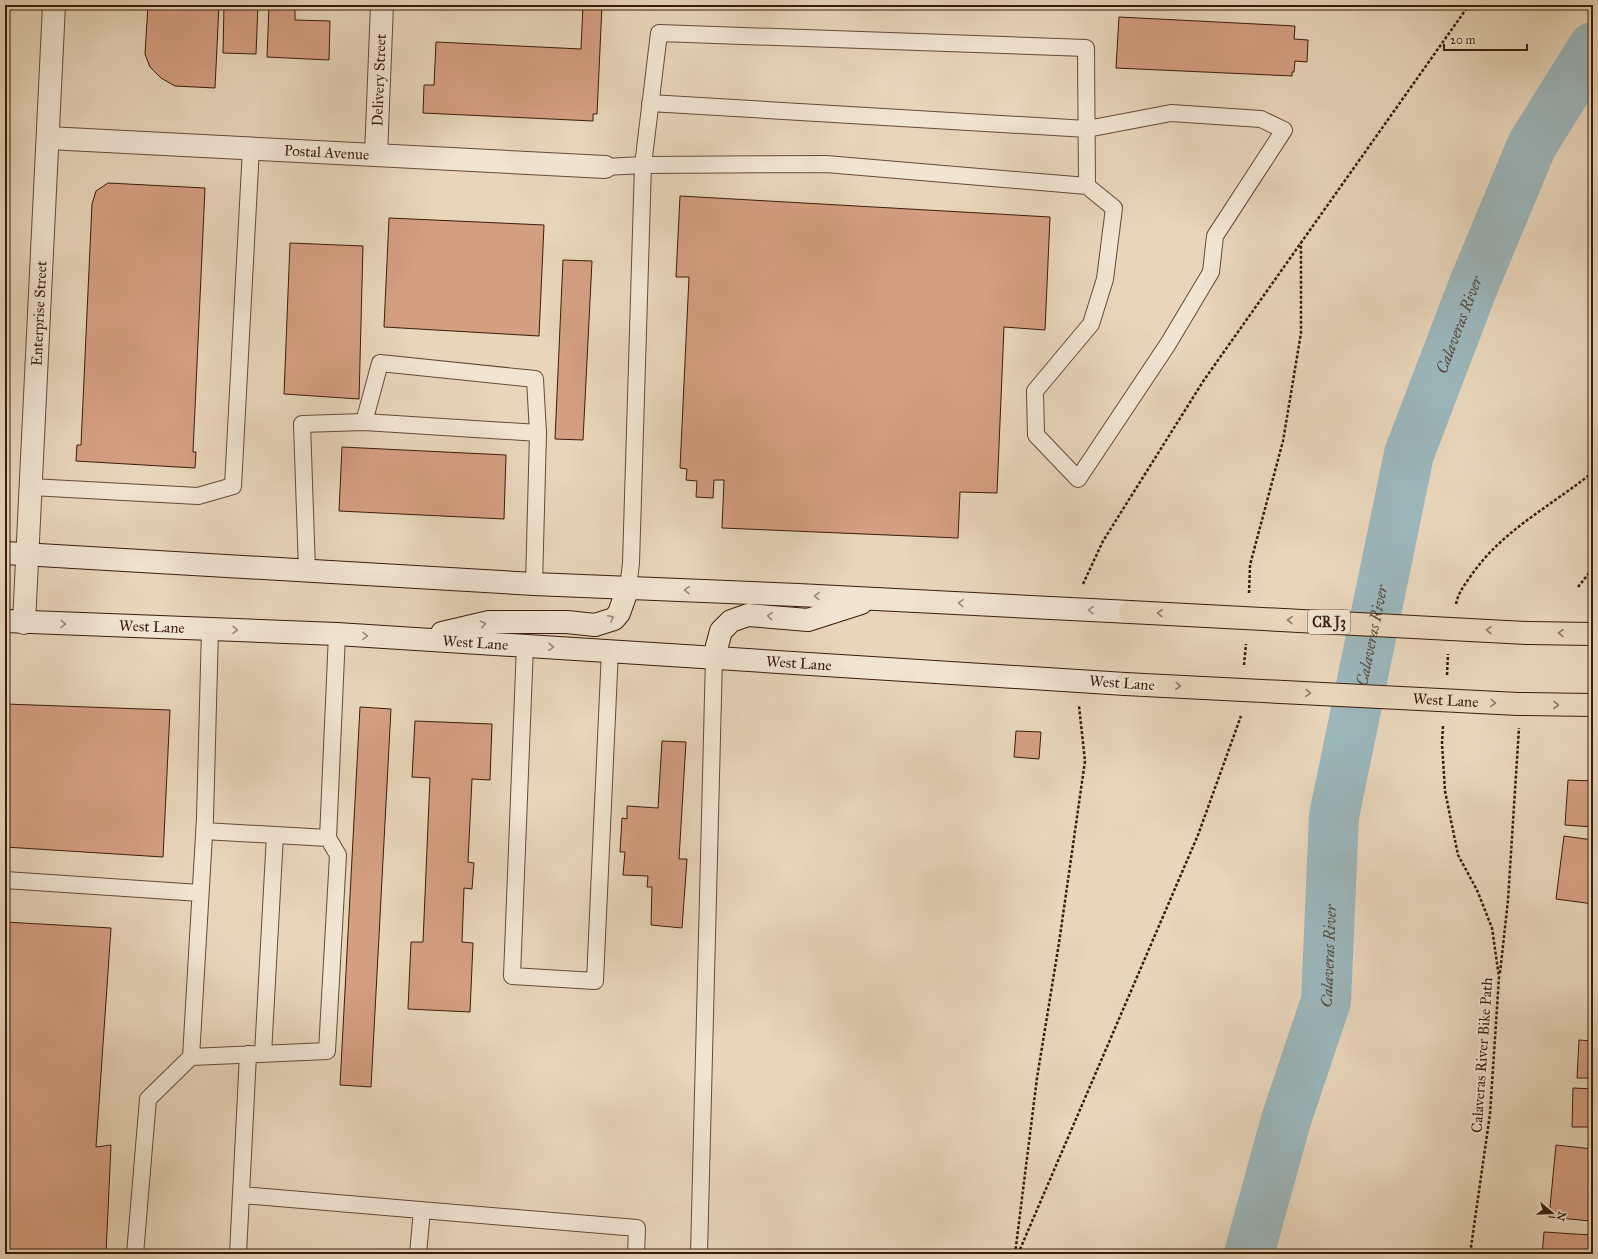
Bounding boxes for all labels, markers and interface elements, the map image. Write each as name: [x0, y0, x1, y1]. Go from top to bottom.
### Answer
scale bar: [1444, 26, 1527, 52]
street label: Delivery Street: [368, 33, 390, 127]
text: 20 m: [1450, 33, 1476, 47]
street label: Postal Avenue: [284, 141, 370, 164]
street label: Enterprise Street: [27, 260, 51, 366]
water label: Calaveras River: [1432, 272, 1487, 376]
water label: Calaveras River: [1352, 582, 1392, 688]
one-way arrow: [684, 586, 690, 594]
one-way arrow: [814, 591, 820, 600]
one-way arrow: [958, 599, 964, 607]
one-way arrow: [1088, 605, 1094, 614]
one-way arrow: [1157, 609, 1163, 618]
road number: CR J3: [1308, 610, 1350, 634]
one-way arrow: [767, 612, 773, 621]
street label: West Lane: [119, 616, 185, 637]
one-way arrow: [607, 616, 614, 623]
one-way arrow: [1287, 616, 1293, 624]
one-way arrow: [60, 620, 66, 628]
one-way arrow: [479, 620, 486, 628]
one-way arrow: [232, 626, 238, 635]
one-way arrow: [1486, 626, 1492, 635]
one-way arrow: [1558, 629, 1564, 637]
one-way arrow: [362, 632, 368, 640]
street label: West Lane: [442, 632, 509, 654]
one-way arrow: [548, 642, 554, 651]
street label: West Lane: [765, 652, 832, 674]
street label: West Lane: [1089, 672, 1155, 694]
one-way arrow: [1175, 682, 1181, 691]
one-way arrow: [1305, 689, 1311, 697]
street label: West Lane: [1412, 690, 1479, 711]
one-way arrow: [1490, 698, 1496, 707]
one-way arrow: [1553, 700, 1559, 709]
water label: Calaveras River: [1316, 903, 1340, 1010]
street label: Calaveras River Bike Path: [1468, 976, 1496, 1133]
north arrow: [1532, 1193, 1572, 1233]
text: N: [1553, 1210, 1569, 1223]

